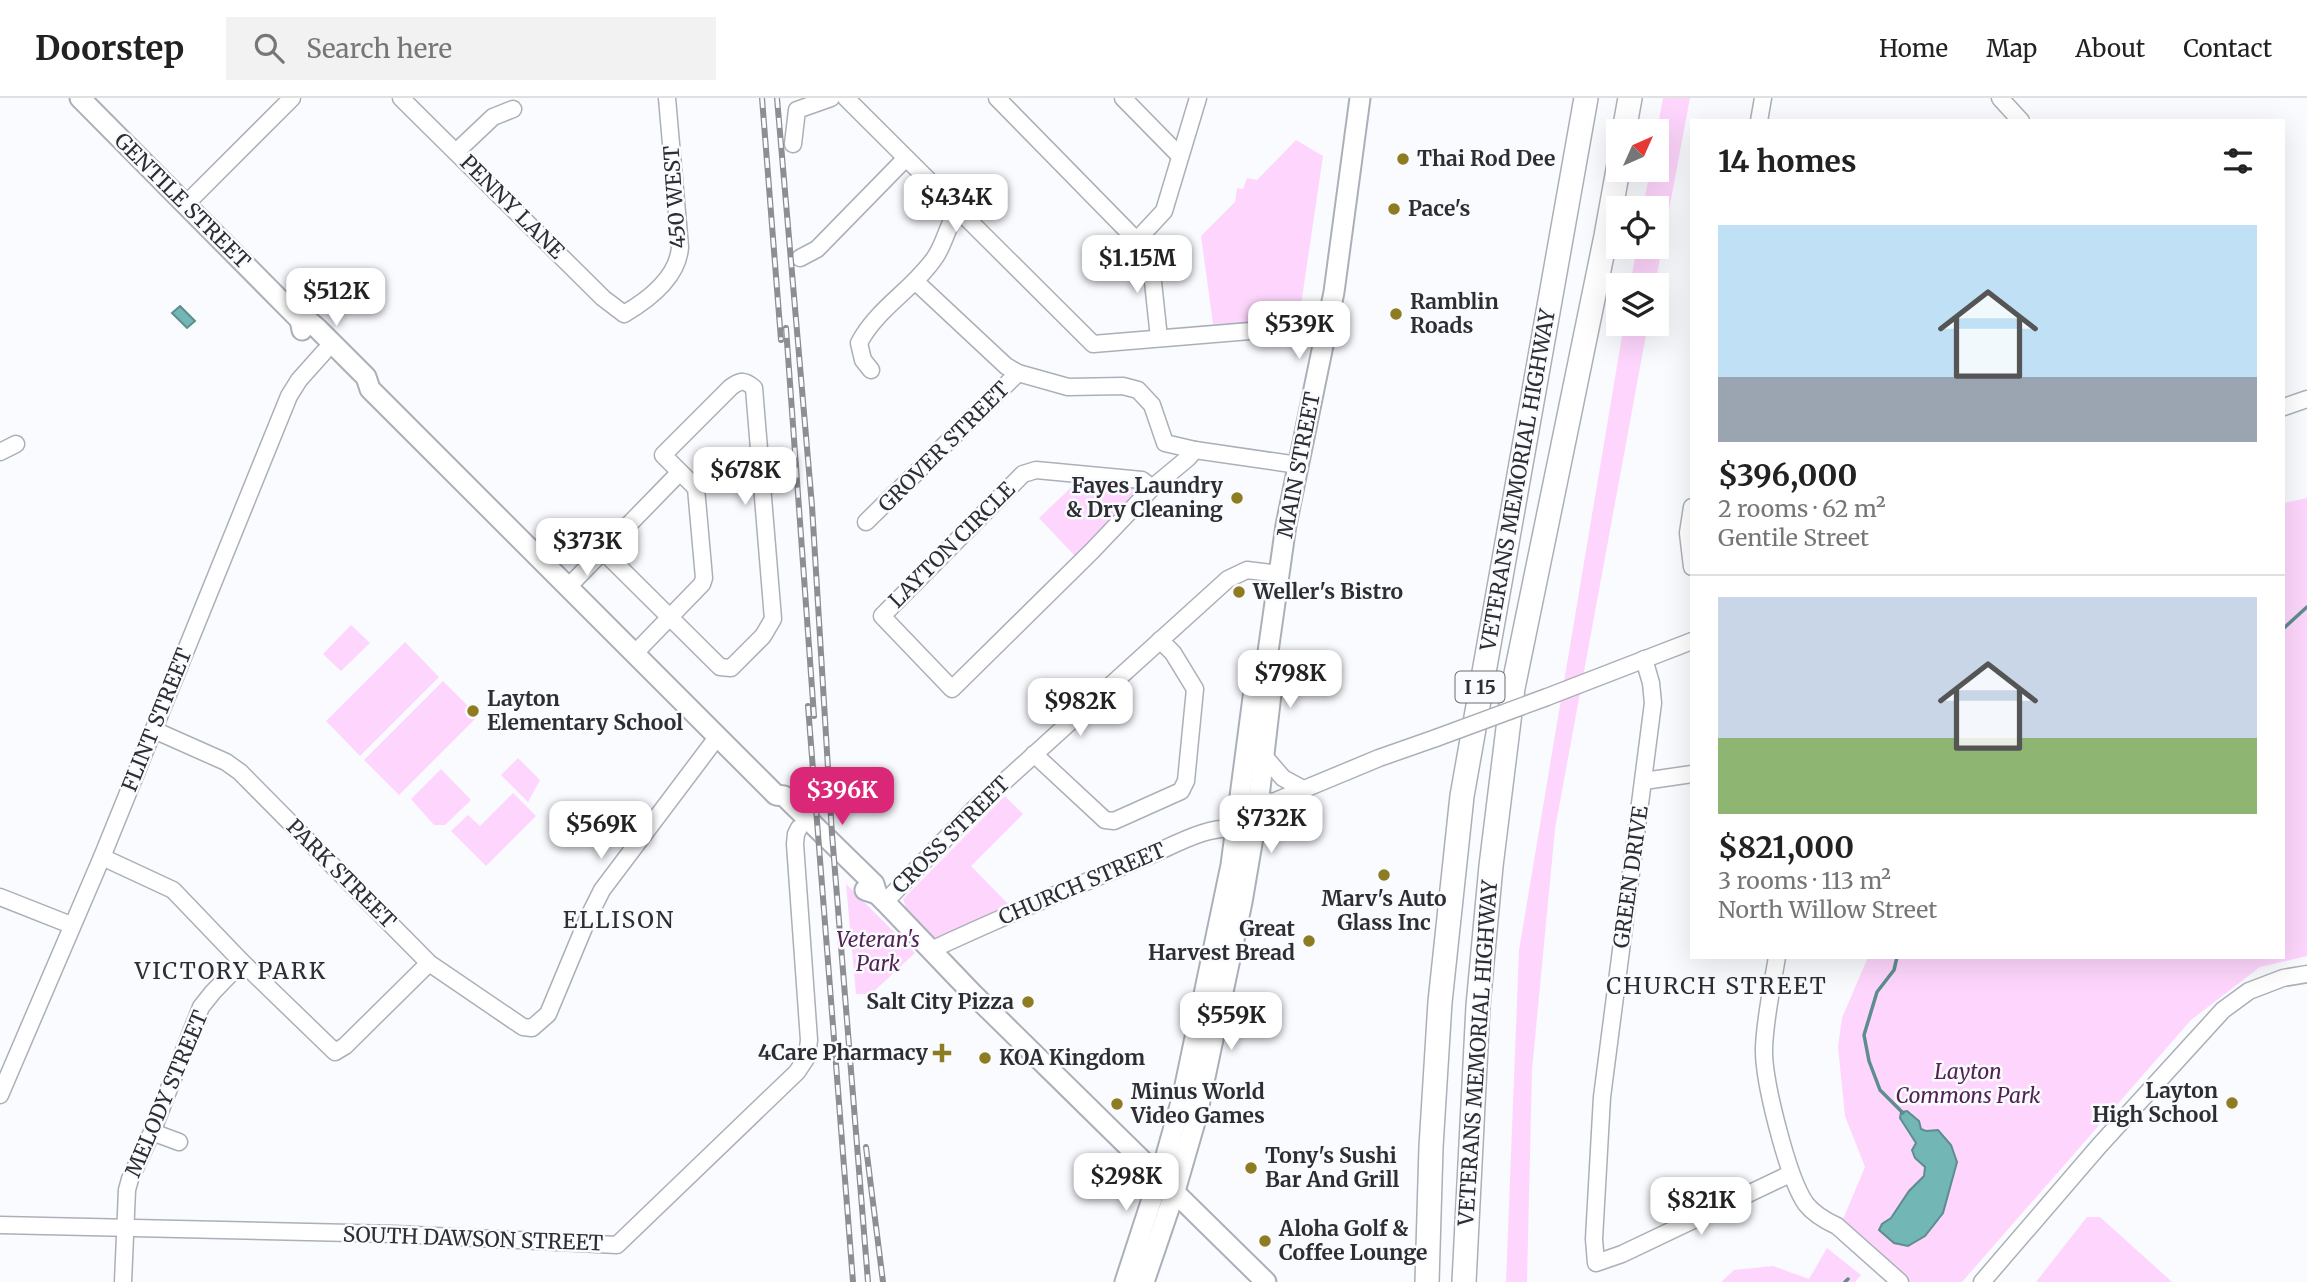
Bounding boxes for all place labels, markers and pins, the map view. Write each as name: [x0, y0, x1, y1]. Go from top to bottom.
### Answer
place label: Thai Rod Dee: [1417, 145, 1555, 172]
marker: Thai Rod Dee: [1395, 151, 1411, 167]
pin: $434K: [907, 174, 1005, 234]
place label: Pace's: [1408, 195, 1471, 222]
marker: Pace's: [1386, 201, 1402, 217]
pin: $1.15M: [1080, 236, 1194, 295]
pin: $512K: [287, 268, 385, 328]
place label: Ramblin Roads: [1410, 288, 1499, 339]
pin: $539K: [1250, 302, 1348, 361]
marker: Ramblin Roads: [1388, 306, 1404, 322]
pin: $678K: [696, 448, 794, 507]
place label: Fayes Laundry & Dry Cleaning: [1066, 472, 1224, 523]
marker: Fayes Laundry & Dry Cleaning: [1229, 490, 1245, 506]
pin: $373K: [538, 518, 636, 578]
place label: Weller's Bistro: [1252, 578, 1403, 605]
marker: Weller's Bistro: [1231, 584, 1247, 600]
pin: $798K: [1241, 650, 1339, 710]
pin: $982K: [1031, 678, 1129, 738]
place label: Layton Elementary School: [487, 685, 683, 736]
marker: Layton Elementary School: [465, 703, 481, 719]
pin: $396K: [793, 768, 891, 827]
pin: $732K: [1222, 796, 1320, 855]
pin: $569K: [552, 802, 650, 861]
marker: Marv's Auto Glass Inc: [1376, 867, 1392, 883]
place label: Marv's Auto Glass Inc: [1322, 885, 1446, 936]
place label: Great Harvest Bread: [1148, 915, 1296, 966]
marker: Great Harvest Bread: [1301, 933, 1317, 949]
place label: Salt City Pizza: [866, 988, 1014, 1015]
pin: $559K: [1182, 992, 1280, 1052]
marker: Salt City Pizza: [1020, 994, 1036, 1010]
place label: 4Care Pharmacy: [758, 1039, 929, 1066]
place label: KOA Kingdom: [999, 1044, 1145, 1071]
marker: 4Care Pharmacy: [934, 1045, 950, 1061]
marker: KOA Kingdom: [977, 1050, 993, 1066]
place label: Layton High School: [2092, 1077, 2218, 1128]
place label: Minus World Video Games: [1130, 1078, 1265, 1129]
marker: Layton High School: [2224, 1095, 2240, 1111]
marker: Minus World Video Games: [1109, 1096, 1125, 1112]
place label: Tony's Sushi Bar And Grill: [1265, 1142, 1400, 1193]
pin: $298K: [1077, 1154, 1175, 1213]
marker: Tony's Sushi Bar And Grill: [1243, 1160, 1259, 1176]
pin: $821K: [1652, 1178, 1750, 1237]
place label: Aloha Golf & Coffee Lounge: [1278, 1215, 1427, 1266]
marker: Aloha Golf & Coffee Lounge: [1257, 1233, 1273, 1249]

